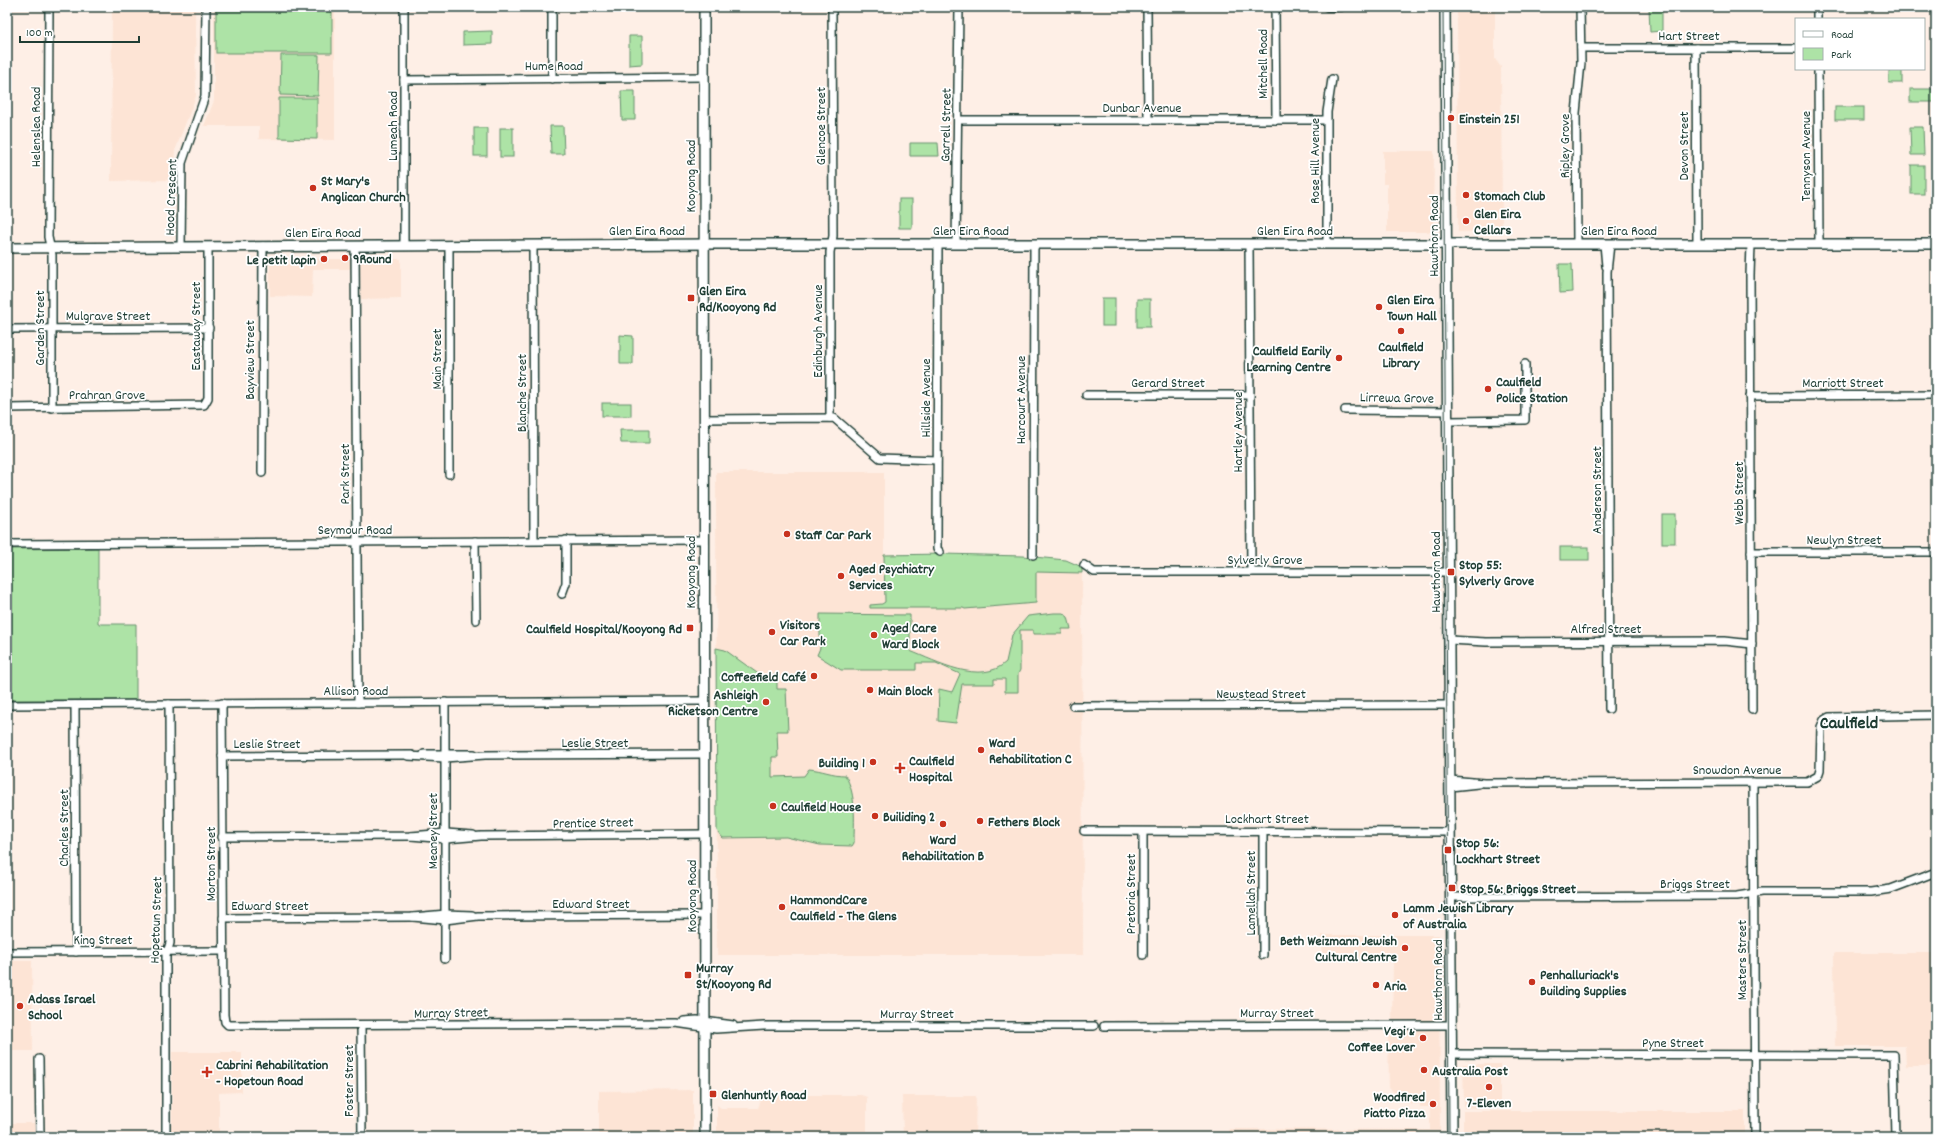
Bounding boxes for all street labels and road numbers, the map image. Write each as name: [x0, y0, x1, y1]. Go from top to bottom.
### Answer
street label: Hart Street: [1658, 27, 1720, 47]
street label: Mitchell Road: [1254, 29, 1274, 99]
street label: Hume Road: [525, 57, 583, 77]
street label: Helenslea Road: [27, 87, 47, 167]
street label: Glencoe Street: [812, 87, 832, 165]
street label: Garrell Street: [936, 88, 958, 162]
street label: Lumeah Road: [384, 91, 404, 161]
street label: Dunbar Avenue: [1102, 99, 1182, 119]
street label: Devon Street: [1675, 111, 1695, 181]
street label: Tennyson Avenue: [1797, 111, 1817, 201]
street label: Ripley Grove: [1556, 114, 1576, 178]
street label: Rose Hill Avenue: [1306, 118, 1326, 204]
street label: Kooyong Road: [682, 140, 702, 212]
street label: Hood Crescent: [161, 158, 183, 236]
street label: Hawthorn Road: [1425, 195, 1445, 277]
street label: Glen Eira Road: [609, 222, 685, 242]
street label: Glen Eira Road: [933, 222, 1009, 242]
street label: Glen Eira Road: [1257, 222, 1333, 242]
street label: Glen Eira Road: [1581, 222, 1657, 242]
street label: Glen Eira Road: [285, 224, 361, 244]
street label: Eastaway Street: [187, 281, 207, 371]
street label: Edinburgh Avenue: [809, 284, 829, 378]
street label: Garden Street: [31, 290, 51, 366]
street label: Mulgrave Street: [66, 307, 150, 327]
street label: Bayview Street: [241, 320, 261, 400]
street label: Main Street: [428, 328, 448, 390]
street label: Blanche Street: [513, 354, 533, 432]
street label: Harcourt Avenue: [1012, 356, 1032, 444]
street label: Hillside Avenue: [917, 358, 937, 438]
street label: Gerard Street: [1131, 374, 1205, 394]
street label: Marriott Street: [1802, 374, 1884, 394]
street label: Prahran Grove: [69, 386, 145, 406]
street label: Lirrewa Grove: [1360, 388, 1434, 410]
street label: Hartley Avenue: [1229, 392, 1249, 472]
street label: Park Street: [336, 443, 356, 505]
street label: Anderson Street: [1588, 446, 1608, 534]
street label: Webb Street: [1730, 461, 1750, 525]
street label: Seymour Road: [318, 521, 392, 541]
street label: Hawthorn Road: [1427, 531, 1447, 613]
street label: Newlyn Street: [1807, 531, 1881, 551]
street label: Kooyong Road: [682, 536, 702, 608]
street label: Sylverly Grove: [1227, 551, 1303, 571]
street label: Alfred Street: [1570, 620, 1642, 640]
street label: Allison Road: [324, 682, 388, 702]
street label: Newstead Street: [1216, 685, 1306, 705]
street label: Leslie Street: [561, 734, 629, 754]
street label: Leslie Street: [233, 735, 301, 755]
street label: Snowdon Avenue: [1693, 761, 1781, 781]
street label: Charles Street: [55, 789, 75, 867]
street label: Meaney Street: [424, 793, 444, 869]
street label: Lockhart Street: [1225, 810, 1309, 830]
street label: Prentice Street: [552, 813, 634, 835]
street label: Morton Street: [202, 827, 222, 901]
street label: Lamellah Street: [1242, 851, 1262, 935]
street label: Pretoria Street: [1122, 854, 1142, 934]
street label: Kooyong Road: [683, 860, 703, 932]
street label: Briggs Street: [1660, 875, 1730, 895]
street label: Hopetoun Street: [145, 876, 169, 964]
street label: Edward Street: [552, 895, 630, 915]
street label: Edward Street: [231, 897, 309, 917]
street label: Masters Street: [1733, 920, 1753, 1000]
street label: King Street: [74, 931, 132, 951]
street label: Hawthorn Road: [1429, 939, 1449, 1021]
street label: Murray Street: [414, 1003, 488, 1025]
street label: Murray Street: [1240, 1004, 1314, 1024]
street label: Murray Street: [880, 1005, 954, 1025]
street label: Pyne Street: [1642, 1034, 1704, 1054]
street label: Foster Street: [340, 1045, 360, 1117]

